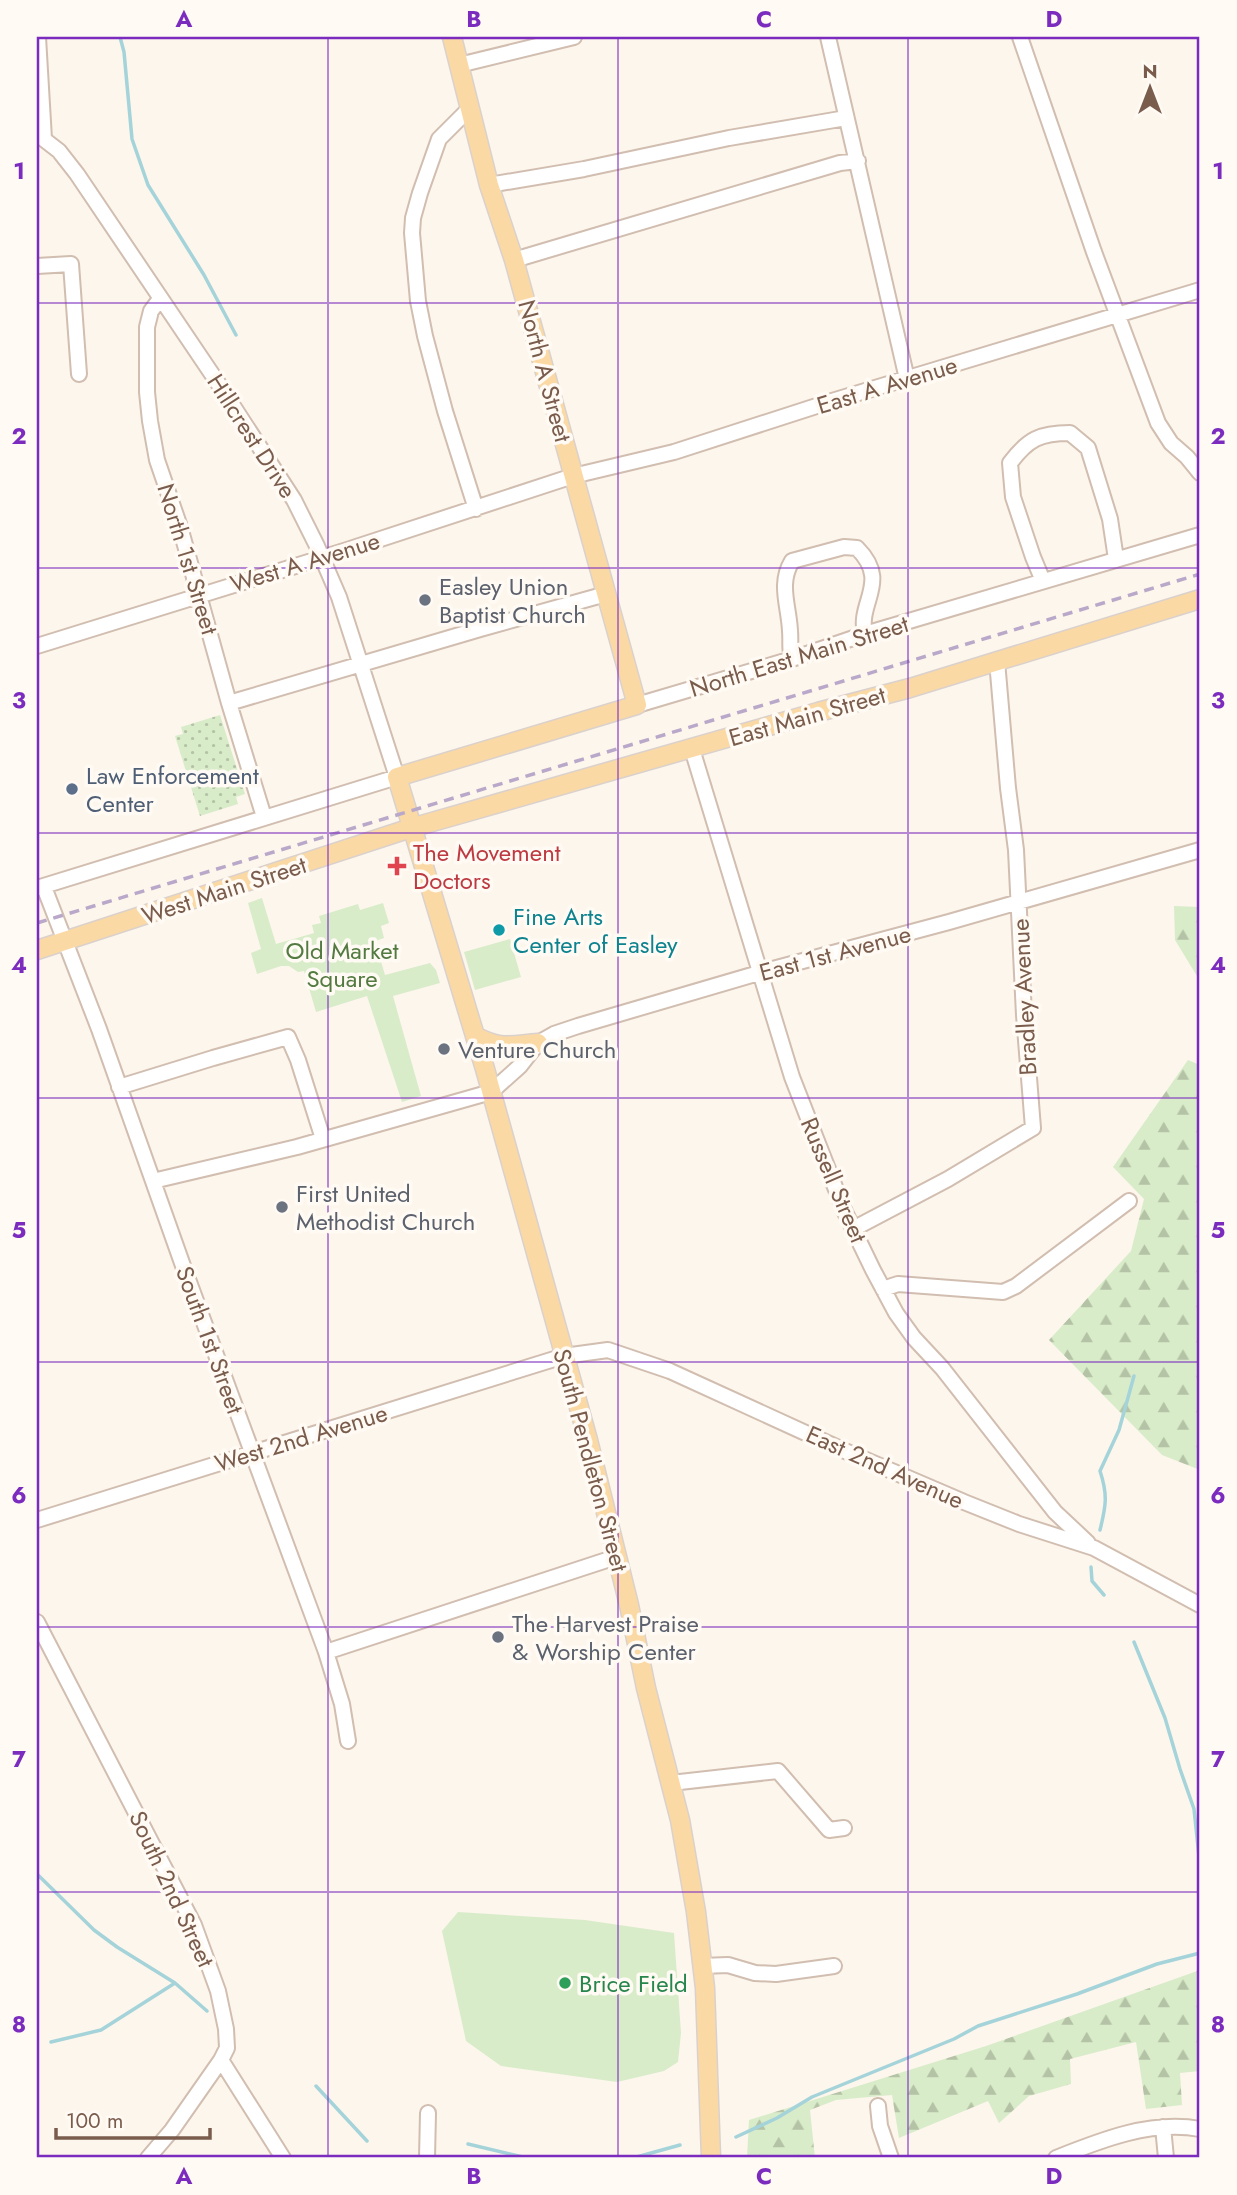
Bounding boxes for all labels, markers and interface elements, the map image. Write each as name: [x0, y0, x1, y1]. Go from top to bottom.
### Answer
text: A: [175, 2, 193, 36]
text: B: [466, 2, 482, 36]
text: C: [756, 2, 772, 36]
text: D: [1046, 2, 1063, 36]
north arrow: [1114, 52, 1184, 122]
text: N: [1142, 58, 1158, 85]
text: 1: [13, 154, 25, 188]
text: 1: [1212, 154, 1224, 188]
street label: North A Street: [509, 296, 581, 446]
street label: East A Avenue: [812, 347, 962, 423]
street label: Hillcrest Drive: [199, 367, 305, 505]
text: 2: [11, 419, 27, 453]
text: 2: [1210, 419, 1226, 453]
street label: North 1st Street: [148, 479, 228, 639]
street label: West A Avenue: [226, 523, 384, 601]
place label: Easley Union Baptist Church: [439, 569, 586, 632]
marker: Easley Union Baptist Church: [417, 592, 433, 608]
street label: North East Main Street: [685, 606, 913, 706]
street label: East Main Street: [724, 677, 890, 755]
text: 3: [12, 683, 26, 717]
text: 3: [1211, 683, 1225, 717]
place label: Law Enforcement Center: [86, 758, 259, 821]
marker: Law Enforcement Center: [64, 781, 80, 797]
place label: The Movement Doctors: [413, 835, 561, 898]
street label: West Main Street: [137, 847, 311, 933]
marker: The Movement Doctors: [387, 856, 407, 876]
place label: Fine Arts Center of Easley: [513, 899, 678, 962]
street label: East 1st Avenue: [755, 916, 915, 990]
street label: Bradley Avenue: [1002, 918, 1046, 1076]
marker: Fine Arts Center of Easley: [491, 922, 507, 938]
park label: Old Market Square: [286, 933, 399, 996]
text: 4: [11, 948, 27, 982]
text: 4: [1210, 948, 1226, 982]
place label: Venture Church: [458, 1032, 616, 1067]
marker: Venture Church: [436, 1041, 452, 1057]
street label: Russell Street: [792, 1112, 876, 1248]
place label: First United Methodist Church: [296, 1176, 475, 1239]
marker: First United Methodist Church: [274, 1199, 290, 1215]
text: 5: [12, 1213, 26, 1247]
text: 5: [1211, 1213, 1225, 1247]
street label: South 1st Street: [167, 1261, 253, 1419]
street label: South Pendleton Street: [544, 1345, 638, 1576]
street label: West 2nd Avenue: [210, 1395, 392, 1481]
street label: East 2nd Avenue: [801, 1417, 969, 1517]
text: 6: [11, 1478, 27, 1512]
text: 6: [1210, 1478, 1226, 1512]
place label: The Harvest Praise & Worship Center: [512, 1606, 699, 1669]
marker: The Harvest Praise & Worship Center: [490, 1629, 506, 1645]
text: 7: [12, 1742, 26, 1776]
text: 7: [1211, 1742, 1225, 1776]
street label: South 2nd Street: [120, 1805, 224, 1973]
place label: Brice Field: [579, 1966, 688, 2001]
marker: Brice Field: [557, 1975, 573, 1991]
text: 8: [12, 2007, 26, 2041]
text: 8: [1211, 2007, 1225, 2041]
scale bar: [56, 2097, 210, 2141]
text: 100 m: [66, 2106, 123, 2136]
text: A: [175, 2159, 193, 2193]
text: B: [466, 2159, 482, 2193]
text: C: [756, 2159, 772, 2193]
text: D: [1046, 2159, 1063, 2193]

